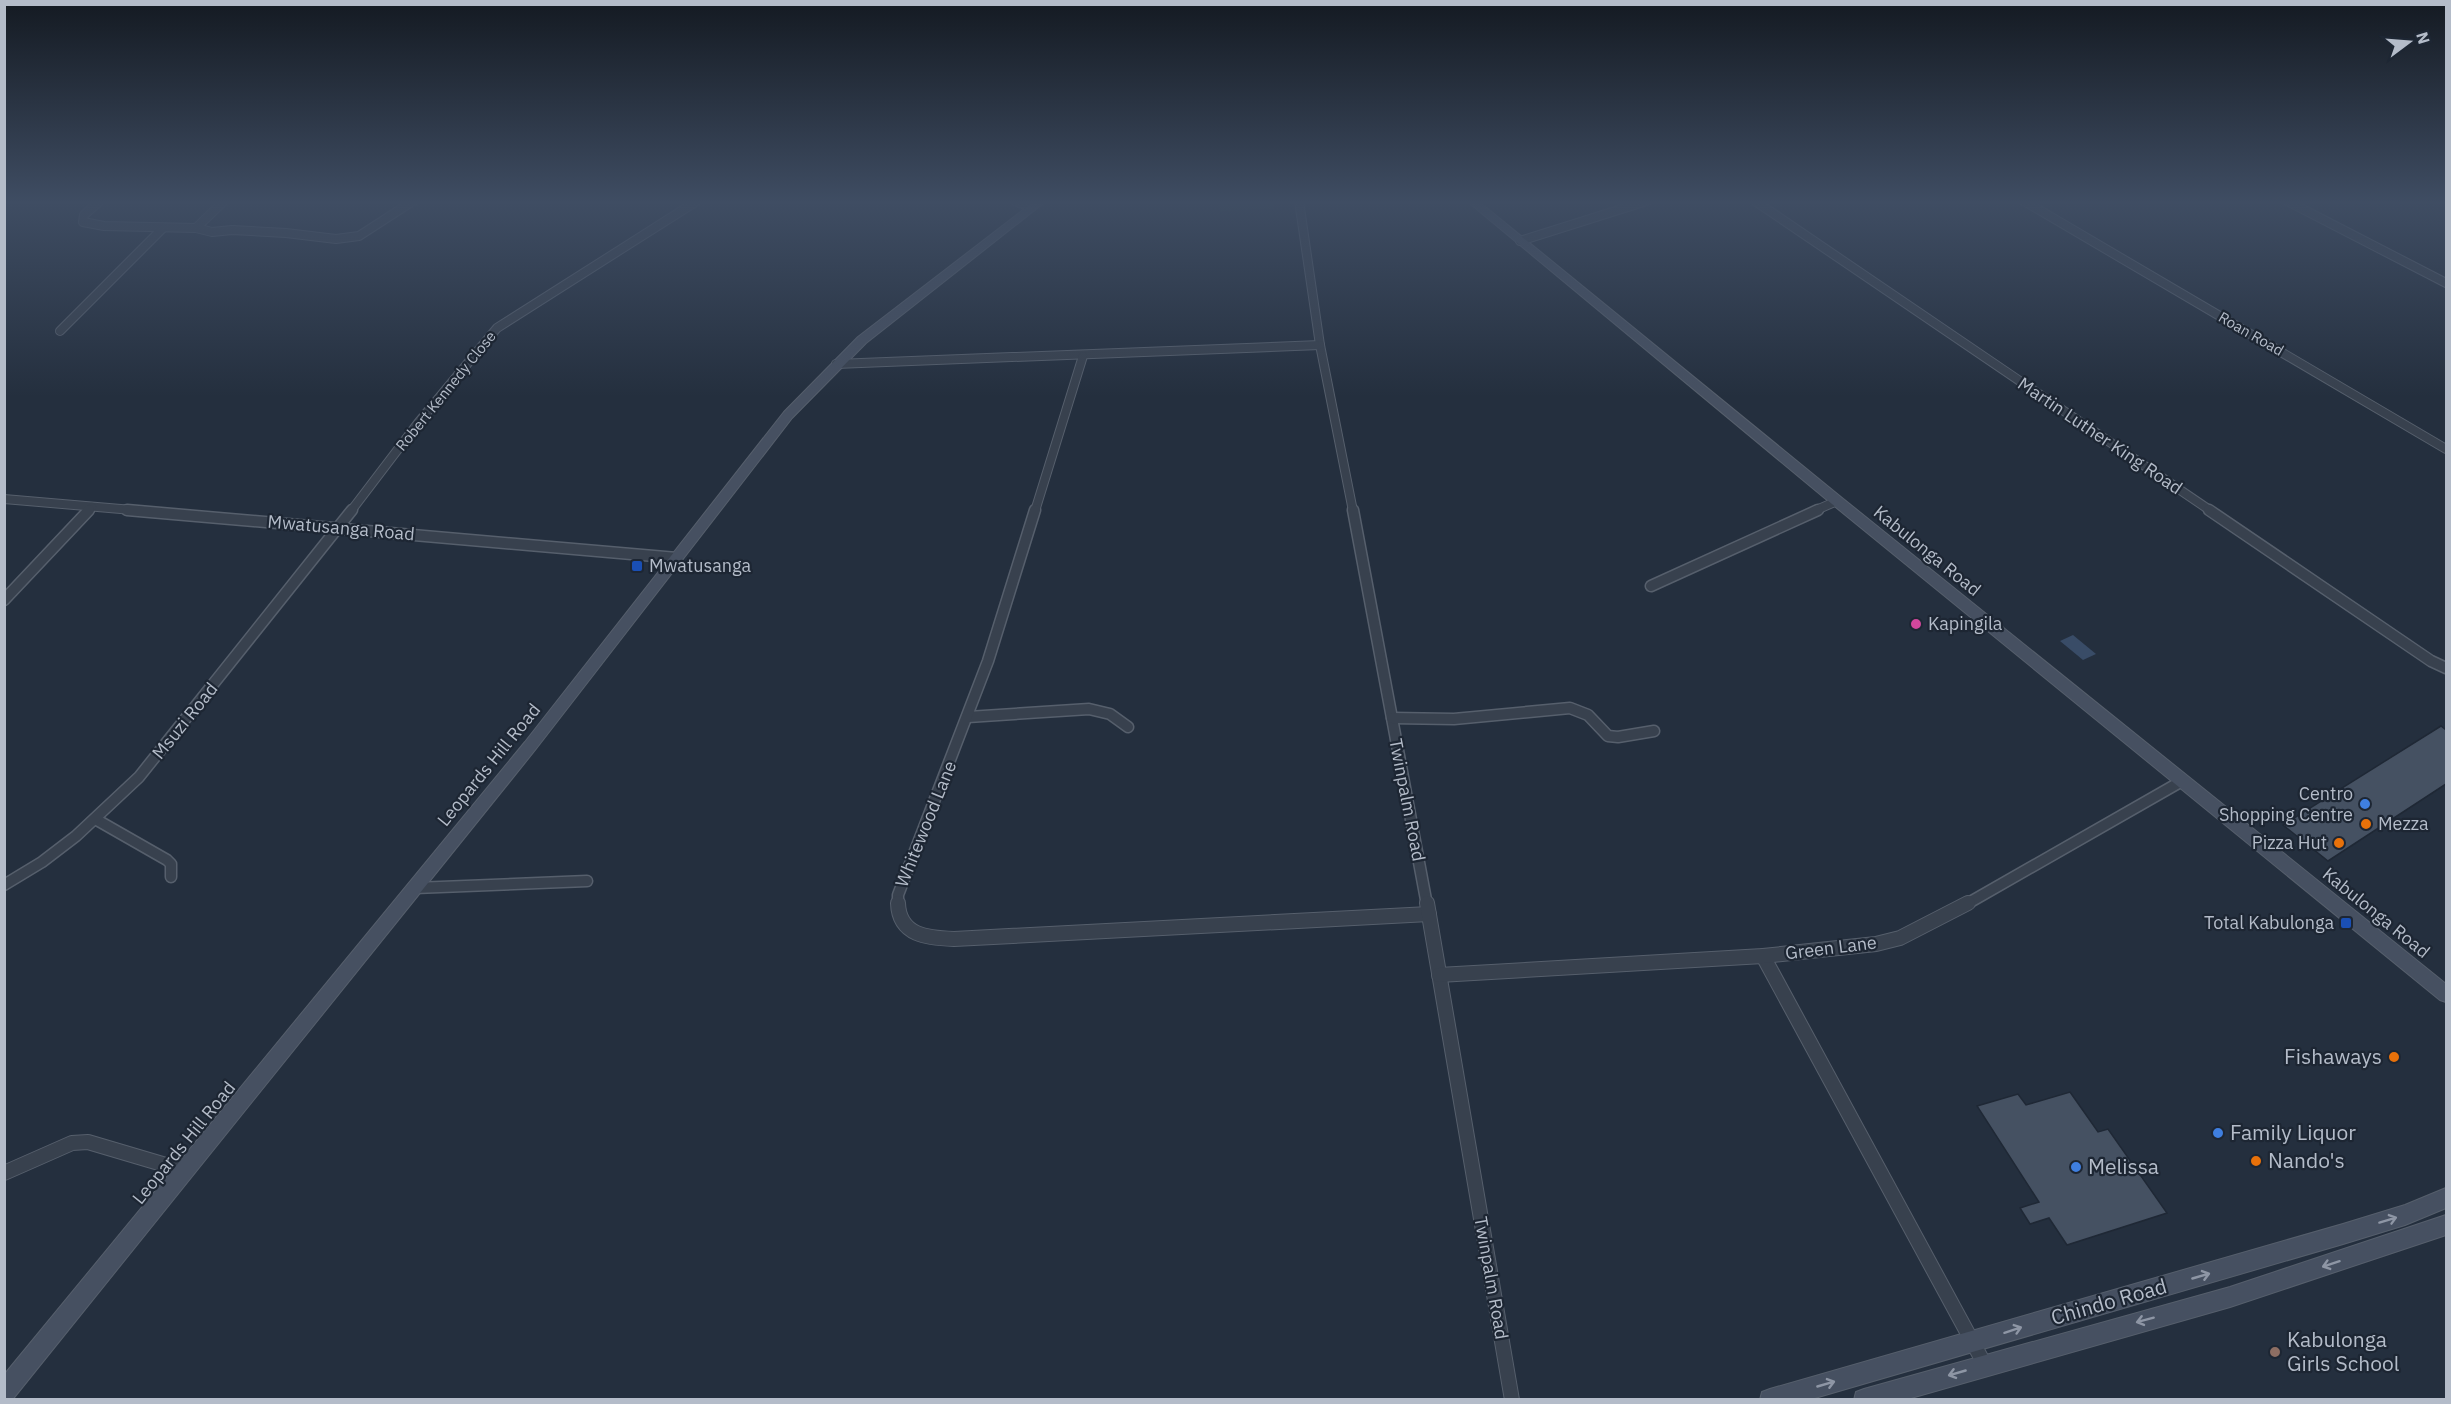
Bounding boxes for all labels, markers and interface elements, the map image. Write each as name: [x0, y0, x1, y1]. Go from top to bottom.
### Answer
north arrow: [2379, 12, 2439, 72]
text: N: [2412, 30, 2435, 46]
street label: Roan Road: [2215, 307, 2287, 360]
street label: Robert Kennedy Close: [391, 327, 500, 454]
street label: Martin Luther King Road: [2014, 372, 2187, 499]
street label: Kabulonga Road: [1869, 500, 1986, 601]
street label: Mwatusanga Road: [266, 510, 416, 545]
place label: Mwatusanga: [649, 554, 751, 577]
marker: Mwatusanga: [630, 559, 644, 573]
place label: Kapingila: [1928, 612, 2003, 635]
marker: Kapingila: [1909, 617, 1923, 631]
street label: Msuzi Road: [147, 678, 223, 764]
street label: Leopards Hill Road: [432, 699, 545, 831]
street label: Twinpalm Road: [1384, 737, 1431, 863]
street label: Whitewood Lane: [890, 757, 961, 890]
place label: Centro Shopping Centre: [2219, 782, 2353, 826]
marker: Centro Shopping Centre: [2358, 797, 2372, 811]
place label: Mezza: [2378, 812, 2429, 835]
marker: Mezza: [2359, 817, 2373, 831]
place label: Pizza Hut: [2252, 831, 2327, 854]
marker: Pizza Hut: [2332, 836, 2346, 850]
street label: Kabulonga Road: [2318, 862, 2435, 963]
place label: Total Kabulonga: [2204, 911, 2334, 934]
marker: Total Kabulonga: [2339, 916, 2353, 930]
street label: Green Lane: [1784, 930, 1878, 965]
place label: Fishaways: [2284, 1042, 2382, 1070]
marker: Fishaways: [2387, 1050, 2401, 1064]
street label: Leopards Hill Road: [127, 1077, 240, 1209]
place label: Family Liquor: [2230, 1118, 2356, 1146]
marker: Family Liquor: [2211, 1126, 2225, 1140]
place label: Nando's: [2268, 1146, 2345, 1174]
place label: Melissa: [2088, 1152, 2159, 1180]
marker: Nando's: [2249, 1154, 2263, 1168]
marker: Melissa: [2069, 1160, 2083, 1174]
one-way arrow: [2378, 1214, 2397, 1225]
street label: Twinpalm Road: [1469, 1215, 1514, 1341]
one-way arrow: [2322, 1259, 2341, 1270]
one-way arrow: [2191, 1270, 2210, 1281]
street label: Chindo Road: [2048, 1271, 2170, 1331]
one-way arrow: [2135, 1314, 2154, 1326]
one-way arrow: [2003, 1323, 2022, 1334]
place label: Kabulonga Girls School: [2287, 1325, 2400, 1377]
marker: Kabulonga Girls School: [2268, 1345, 2282, 1359]
one-way arrow: [1948, 1368, 1967, 1379]
one-way arrow: [1816, 1378, 1835, 1389]

